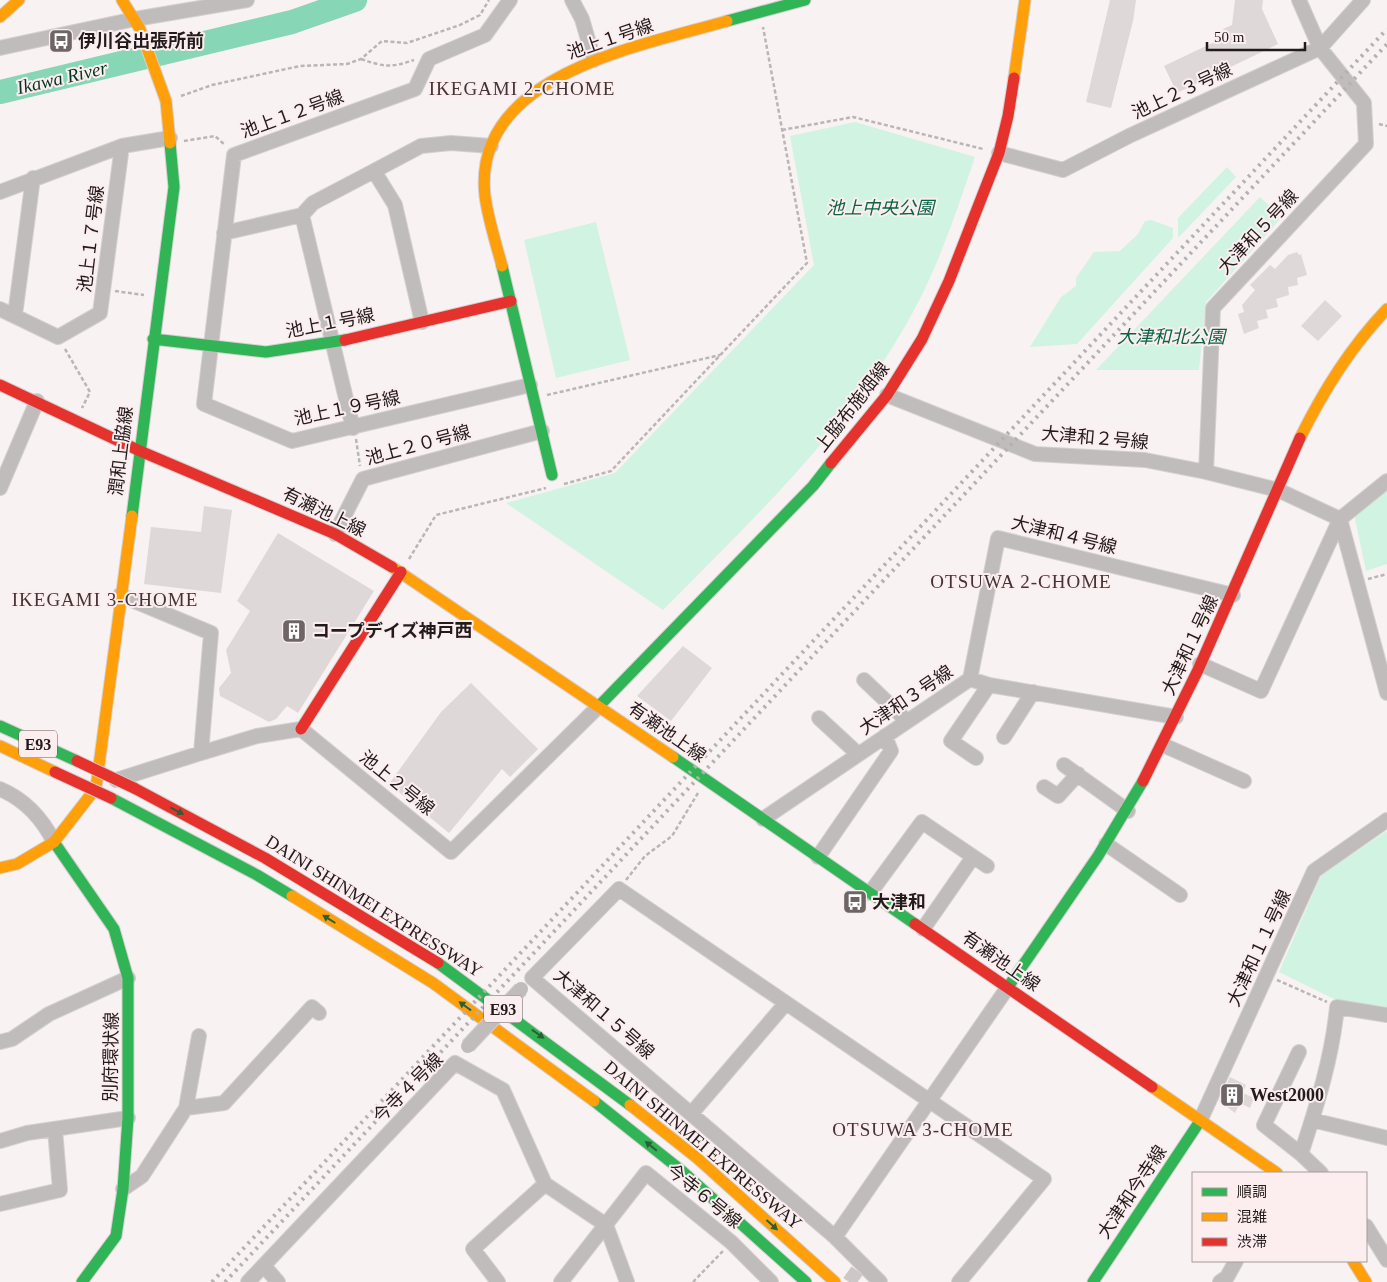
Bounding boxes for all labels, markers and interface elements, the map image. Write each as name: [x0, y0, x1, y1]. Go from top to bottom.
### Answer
street label: 池上１号線: [564, 15, 656, 63]
scale bar: [1207, 20, 1304, 52]
bus stop icon: 伊川谷出張所前: [48, 28, 74, 54]
text: 50 m: [1214, 29, 1245, 45]
place label: 伊川谷出張所前: [78, 31, 204, 51]
water label: Ikawa River: [14, 57, 110, 98]
street label: 池上２３号線: [1129, 59, 1235, 123]
district label: IKEGAMI 2-CHOME: [429, 78, 615, 99]
street label: 池上１２号線: [238, 86, 346, 142]
street label: 池上１７号線: [74, 184, 108, 294]
street label: 大津和５号線: [1214, 186, 1302, 278]
park label: 池上中央公園: [826, 198, 937, 218]
street label: 池上１号線: [284, 305, 376, 341]
park label: 大津和北公園: [1117, 327, 1228, 347]
street label: 上脇布施畑線: [811, 358, 893, 456]
street label: 池上１９号線: [292, 387, 402, 429]
street label: 潤和上脇線: [106, 405, 136, 497]
street label: 池上２０号線: [363, 421, 473, 469]
street label: 大津和２号線: [1040, 423, 1150, 453]
street label: 有瀬池上線: [279, 483, 369, 541]
street label: 大津和４号線: [1009, 512, 1119, 558]
district label: OTSUWA 2-CHOME: [930, 571, 1112, 592]
district label: IKEGAMI 3-CHOME: [12, 589, 198, 610]
street label: 大津和１号線: [1158, 592, 1222, 698]
building icon: コープデイズ神戸西: [281, 618, 307, 644]
place label: コープデイズ神戸西: [312, 621, 472, 641]
street label: 大津和３号線: [856, 662, 956, 738]
street label: 有瀬池上線: [624, 698, 710, 766]
road number: E93: [19, 731, 57, 758]
street label: 池上２号線: [356, 747, 438, 819]
one-way arrow: [169, 807, 184, 815]
street label: DAINI SHINMEI EXPRESSWAY: [262, 831, 486, 981]
street label: 大津和１１号線: [1223, 887, 1295, 1009]
bus stop icon: 大津和: [842, 889, 868, 915]
place label: 大津和: [872, 892, 926, 912]
one-way arrow: [322, 914, 335, 924]
street label: 有瀬池上線: [958, 927, 1044, 995]
street label: 大津和１５号線: [550, 965, 658, 1063]
road number: E93: [484, 996, 522, 1022]
one-way arrow: [459, 1001, 472, 1012]
street label: 別府環状線: [100, 1012, 122, 1102]
one-way arrow: [531, 1029, 544, 1040]
street label: 今寺４号線: [369, 1049, 447, 1127]
street label: DAINI SHINMEI EXPRESSWAY: [600, 1057, 806, 1233]
building icon: West2000: [1219, 1082, 1245, 1108]
place label: West2000: [1250, 1085, 1324, 1105]
district label: OTSUWA 3-CHOME: [832, 1119, 1014, 1140]
one-way arrow: [645, 1141, 658, 1152]
street label: 大津和今寺線: [1094, 1142, 1170, 1242]
street label: 今寺６号線: [663, 1160, 745, 1232]
legend: [1192, 1172, 1367, 1262]
text: 順調: [1237, 1184, 1267, 1200]
text: 混雑: [1237, 1209, 1267, 1225]
one-way arrow: [766, 1219, 778, 1230]
text: 渋滞: [1237, 1234, 1267, 1250]

